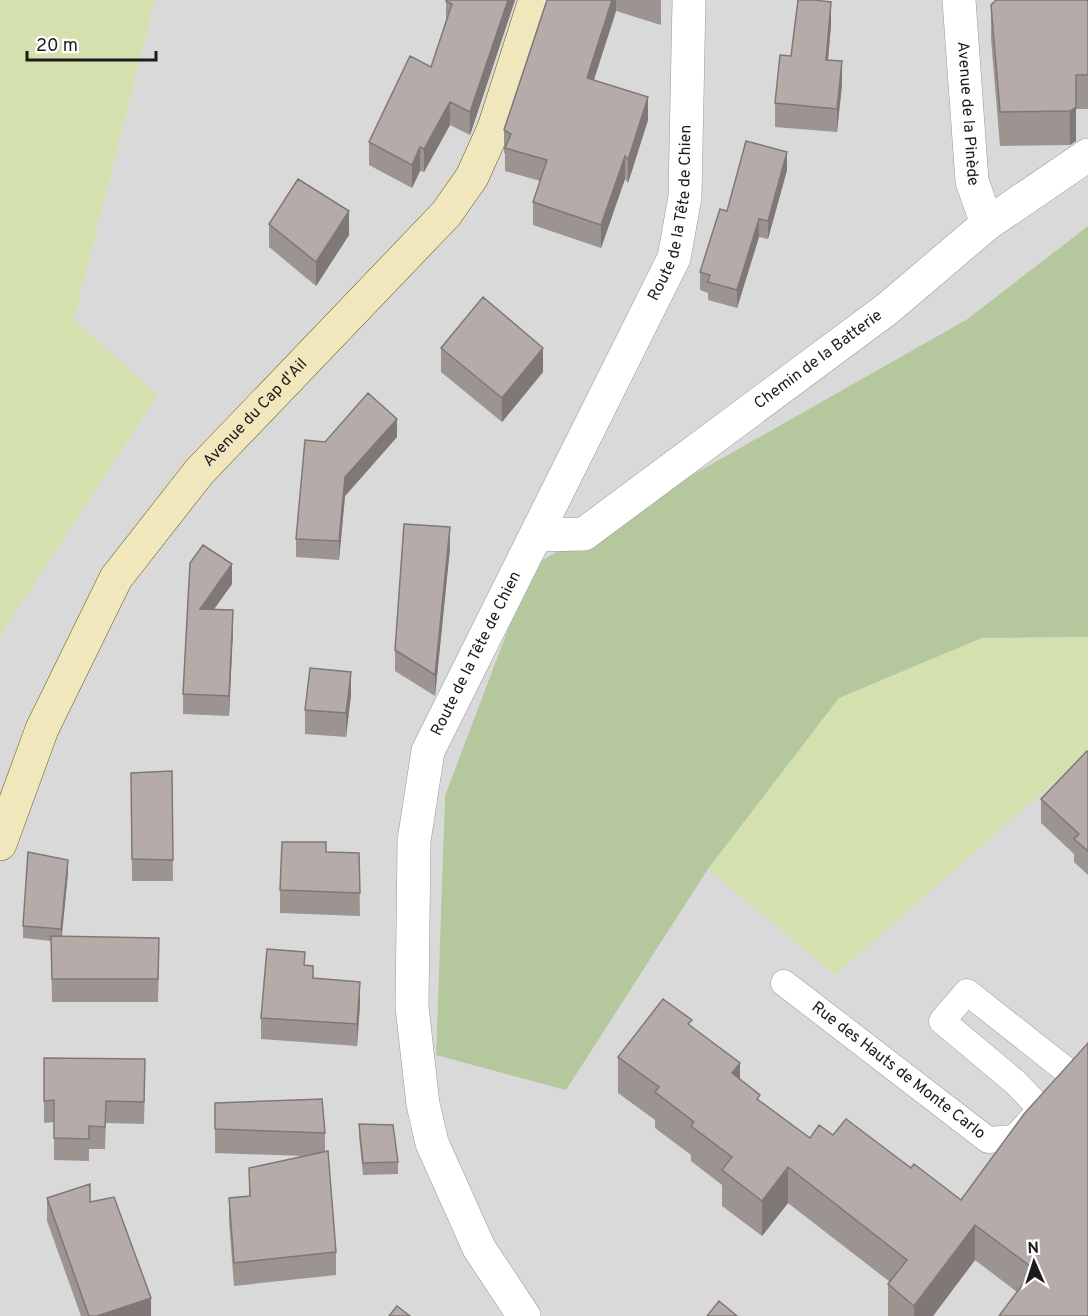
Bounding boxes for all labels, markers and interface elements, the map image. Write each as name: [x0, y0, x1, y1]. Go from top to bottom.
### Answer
scale bar: [27, 24, 156, 62]
text: 20 m: [36, 35, 78, 58]
street label: Avenue de la Pinède: [952, 41, 983, 189]
street label: Route de la Tête de Chien: [644, 124, 696, 305]
street label: Chemin de la Batterie: [750, 306, 887, 414]
street label: Avenue du Cap d'Ail: [199, 355, 312, 471]
street label: Route de la Tête de Chien: [427, 568, 526, 739]
street label: Rue des Hauts de Monte Carlo: [807, 998, 989, 1144]
north arrow: [1004, 1232, 1064, 1292]
text: N: [1027, 1239, 1040, 1259]

